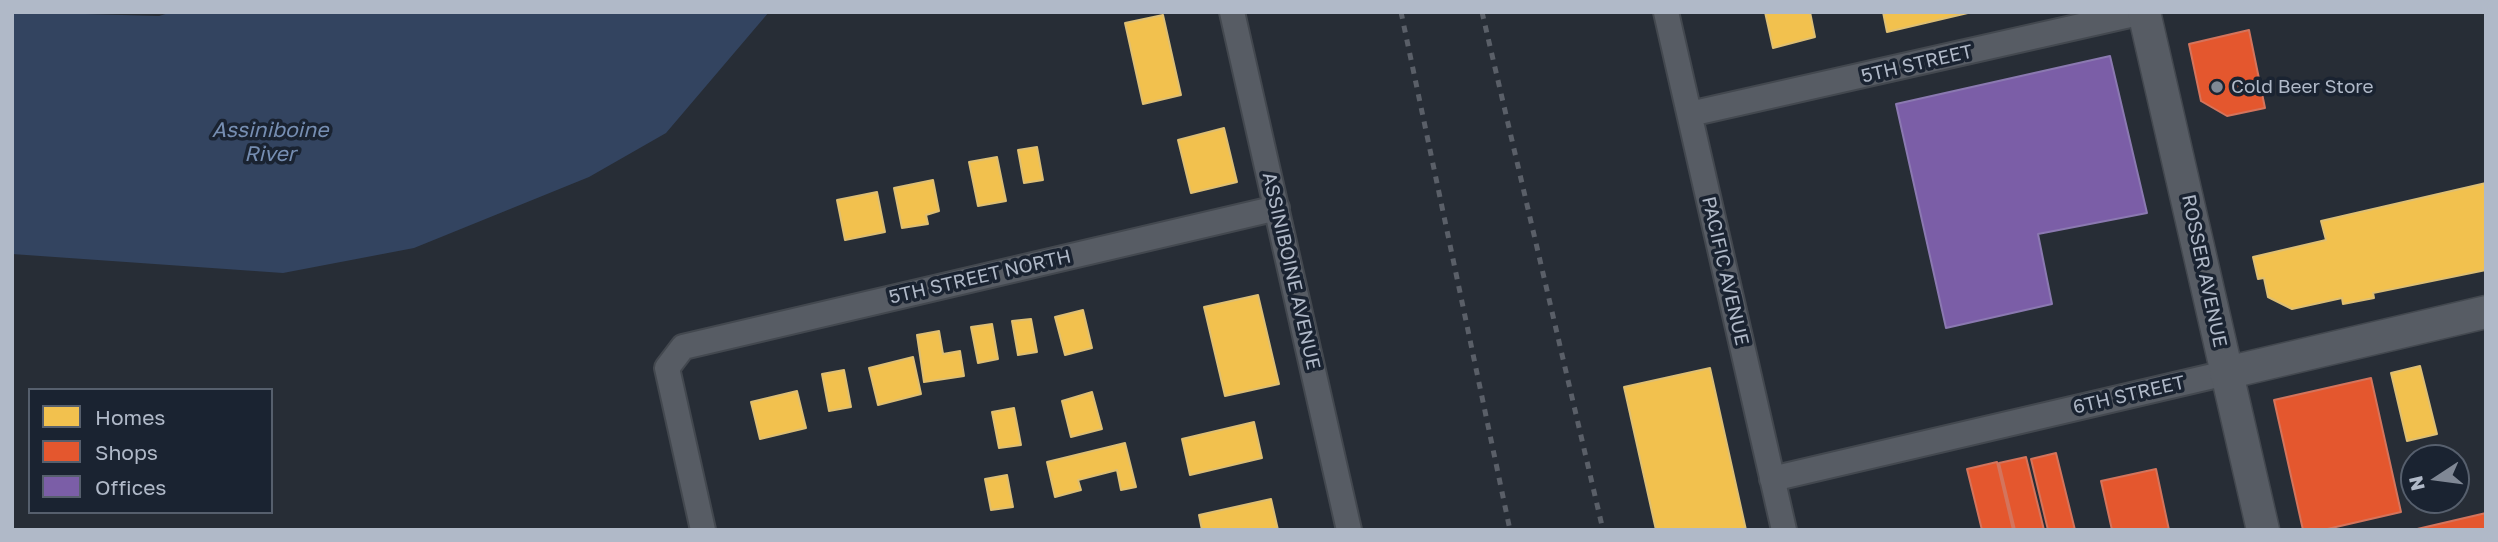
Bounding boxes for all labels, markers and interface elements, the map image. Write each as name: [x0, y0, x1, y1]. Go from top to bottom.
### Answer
street label: 5TH STREET: [1859, 40, 1975, 88]
place label: Cold Beer Store: [2231, 76, 2374, 98]
marker: Cold Beer Store: [2209, 79, 2225, 95]
water label: Assiniboine River: [212, 117, 328, 167]
street label: ASSINIBOINE AVENUE: [1257, 170, 1325, 372]
street label: ROSSER AVENUE: [2177, 192, 2231, 350]
street label: PACIFIC AVENUE: [1697, 194, 1753, 348]
street label: 5TH STREET NORTH: [887, 245, 1073, 309]
street label: 6TH STREET: [2071, 371, 2187, 419]
legend: [28, 388, 273, 514]
text: Homes: [95, 404, 165, 430]
text: Shops: [95, 439, 158, 465]
north arrow: [2400, 444, 2470, 514]
text: Offices: [95, 474, 166, 500]
text: N: [2403, 474, 2429, 493]

